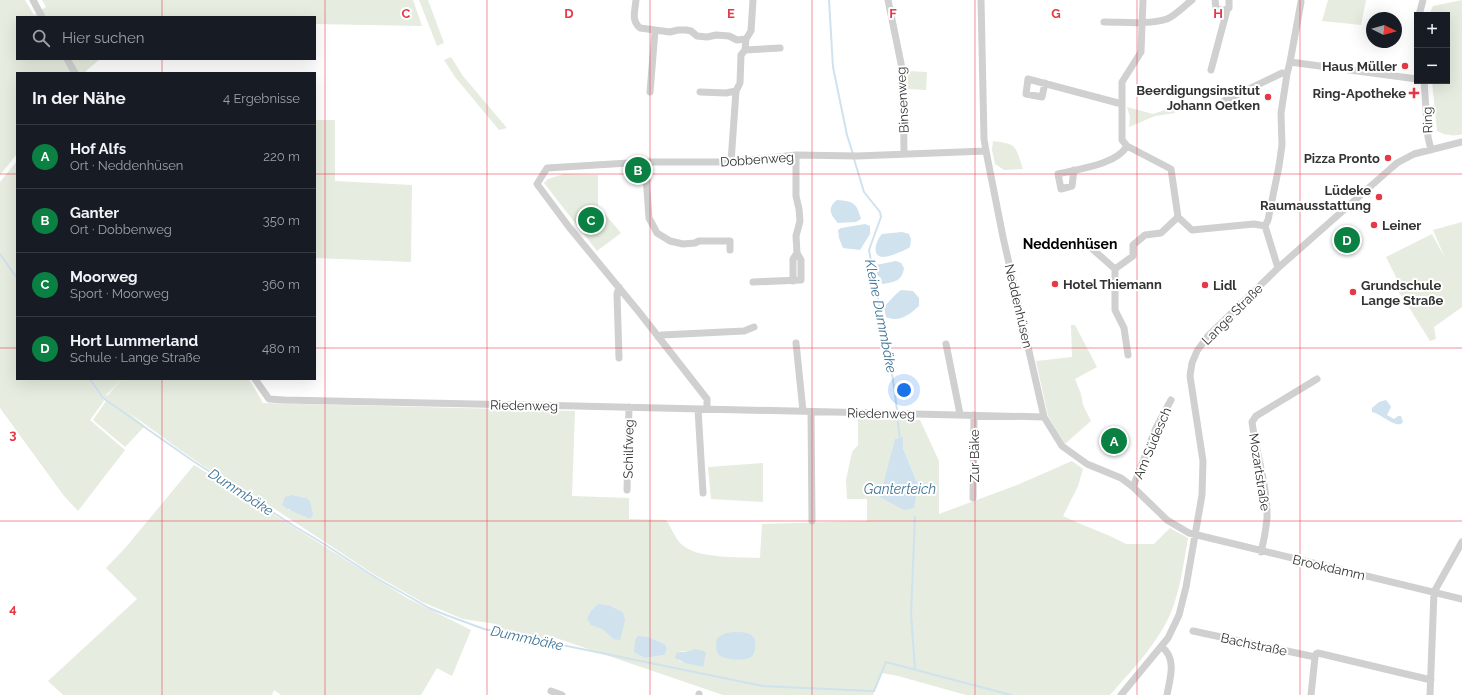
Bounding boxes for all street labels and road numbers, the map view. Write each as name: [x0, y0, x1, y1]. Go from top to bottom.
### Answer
street label: Binsenweg: [893, 66, 912, 134]
street label: Ring: [1420, 106, 1435, 134]
street label: Dobbenweg: [720, 149, 795, 170]
street label: Neddenhüsen: [1002, 263, 1035, 350]
street label: Lange Straße: [1199, 281, 1266, 348]
street label: Riedenweg: [490, 397, 558, 414]
street label: Riedenweg: [847, 405, 915, 422]
street label: Am Südesch: [1131, 405, 1174, 481]
street label: Schilfweg: [620, 419, 637, 479]
street label: Zur Bäke: [967, 429, 982, 483]
street label: Mozartstraße: [1246, 432, 1273, 512]
street label: Brookdamm: [1291, 552, 1367, 583]
street label: Bachstraße: [1219, 630, 1289, 659]

